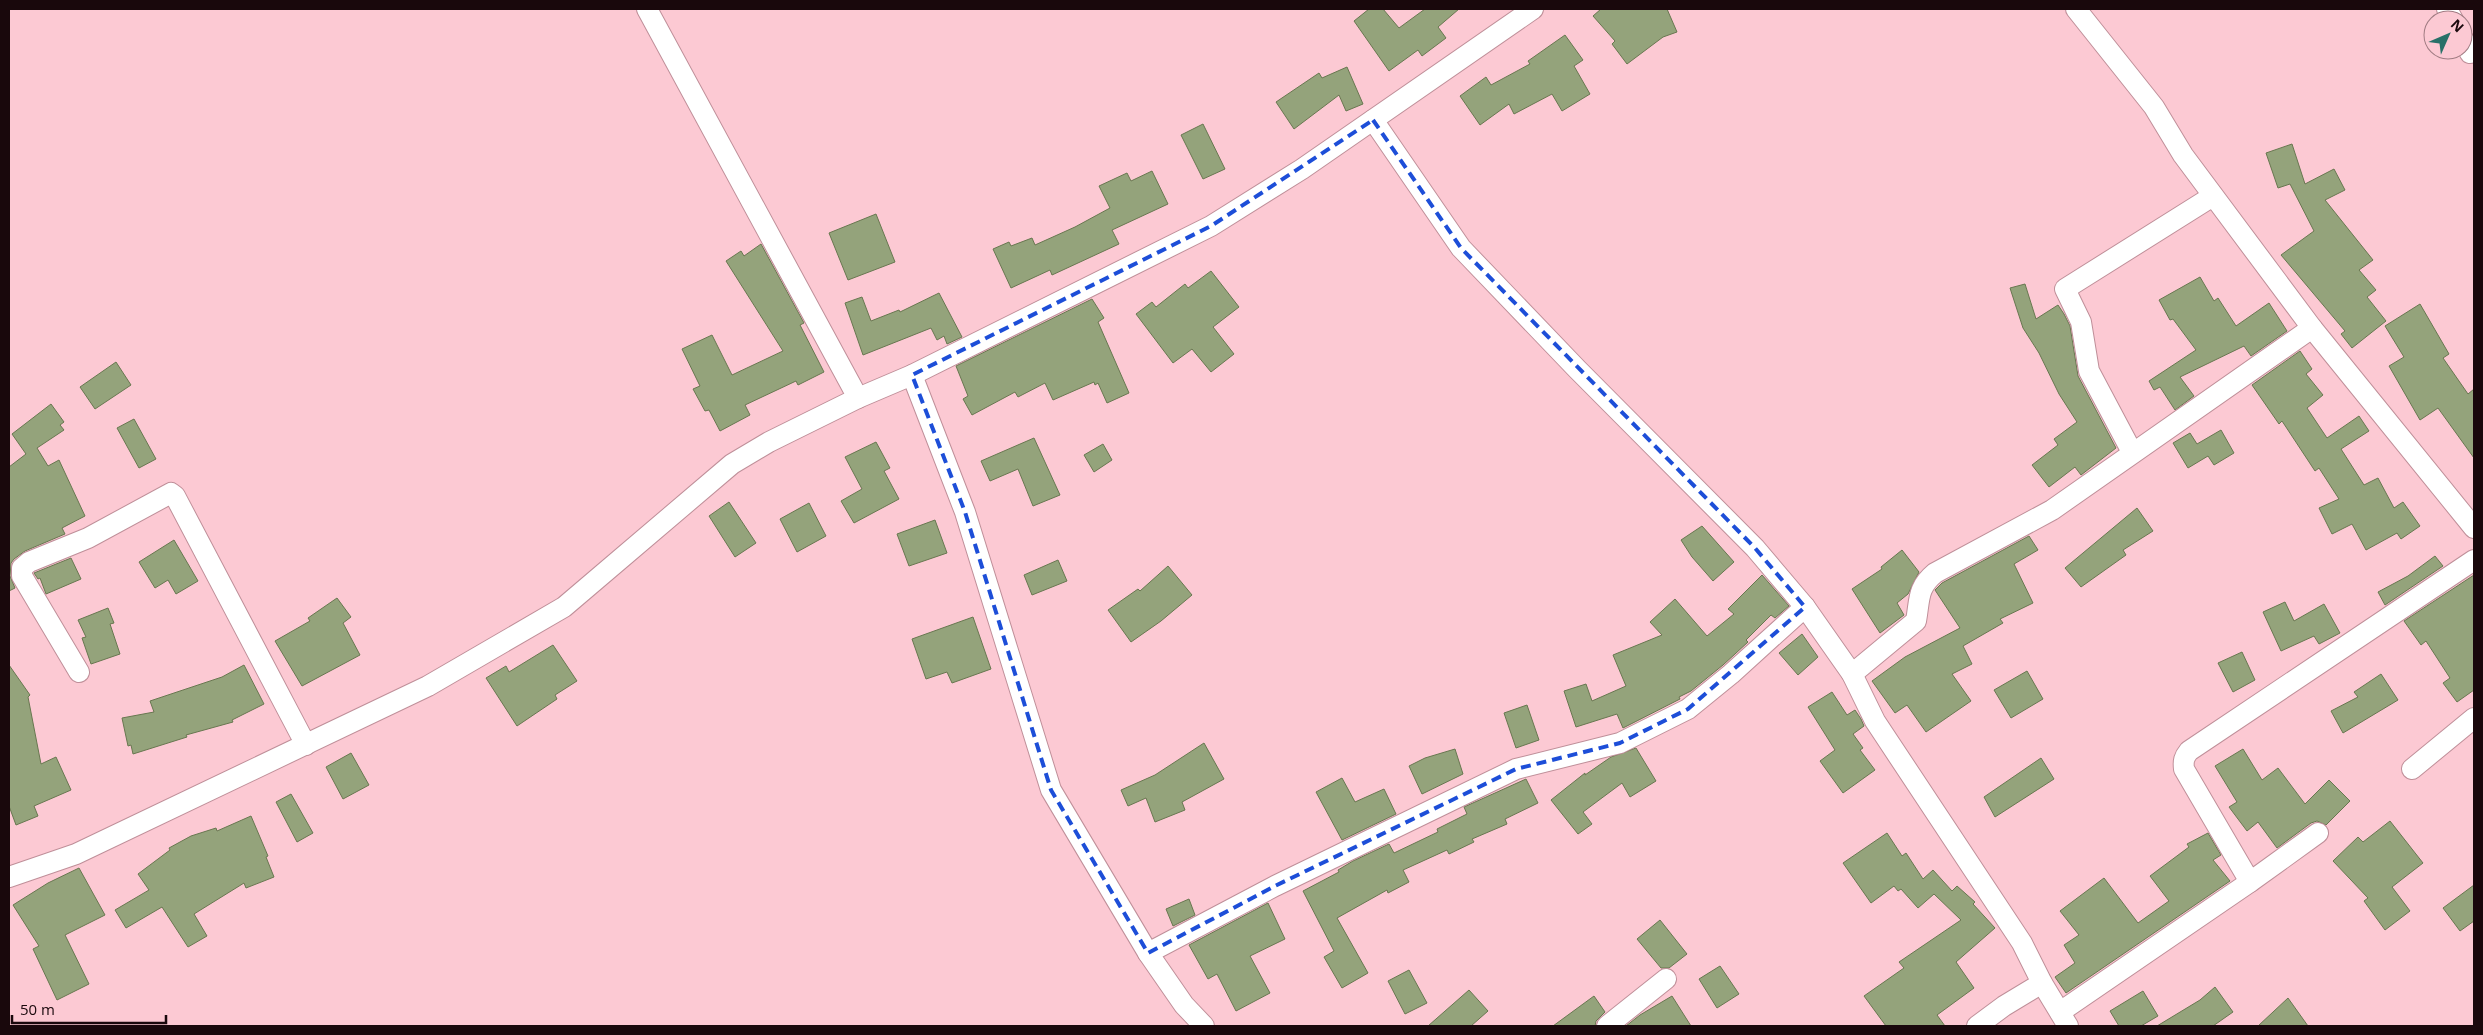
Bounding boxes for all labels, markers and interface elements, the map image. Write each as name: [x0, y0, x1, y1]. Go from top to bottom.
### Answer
north arrow: [2423, 10, 2473, 60]
text: N: [2447, 15, 2468, 36]
scale bar: [12, 992, 166, 1024]
text: 50 m: [20, 999, 55, 1019]

